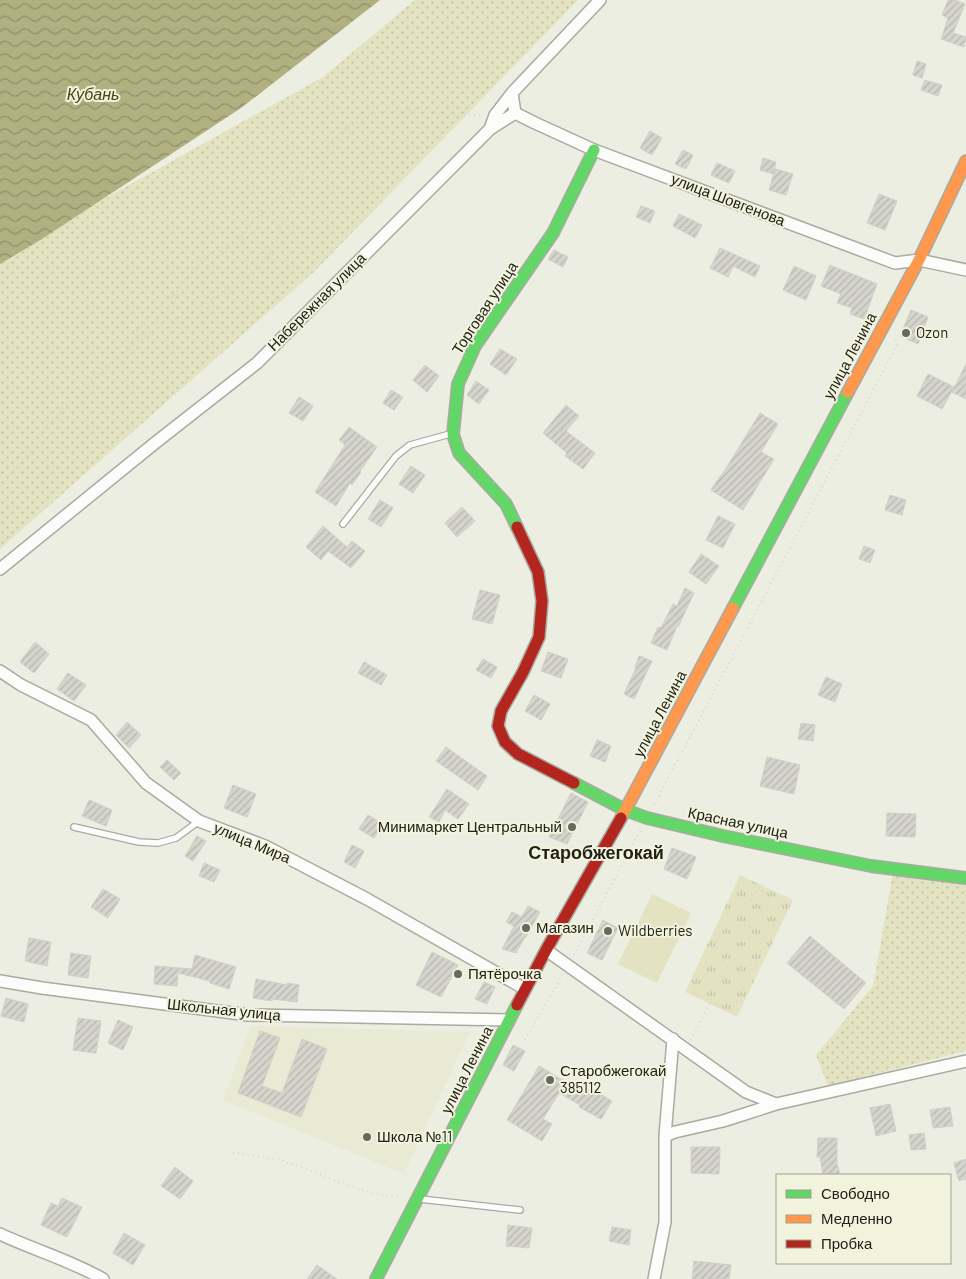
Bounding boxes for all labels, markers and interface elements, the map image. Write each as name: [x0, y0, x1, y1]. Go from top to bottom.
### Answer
water label: Кубань: [67, 84, 119, 103]
street label: улица Шовгенова: [669, 169, 788, 229]
street label: Набережная улица: [263, 248, 370, 354]
street label: Торговая улица: [448, 257, 521, 357]
street label: улица Ленина: [819, 308, 880, 402]
place label: Ozon: [916, 323, 948, 341]
marker: Ozon: [900, 327, 912, 339]
street label: улица Ленина: [629, 666, 690, 760]
street label: Красная улица: [686, 803, 791, 842]
place label: Минимаркет Центральный: [378, 817, 562, 835]
street label: улица Мира: [211, 818, 294, 867]
marker: Минимаркет Центральный: [566, 821, 578, 833]
district label: Старобжегокай: [528, 841, 664, 863]
place label: Магазин: [536, 918, 594, 936]
place label: Wildberries: [618, 921, 693, 939]
marker: Магазин: [520, 922, 532, 934]
marker: Wildberries: [602, 925, 614, 937]
place label: Пятёрочка: [468, 964, 542, 982]
marker: Пятёрочка: [452, 968, 464, 980]
street label: Школьная улица: [166, 994, 282, 1024]
street label: улица Ленина: [436, 1022, 496, 1116]
place label: Старобжегокай 385112: [560, 1061, 666, 1096]
marker: Старобжегокай 385112: [544, 1074, 556, 1086]
place label: Школа №11: [377, 1127, 452, 1145]
marker: Школа №11: [361, 1131, 373, 1143]
legend: [776, 1174, 951, 1264]
text: Свободно: [821, 1184, 890, 1202]
text: Медленно: [821, 1209, 892, 1227]
text: Пробка: [821, 1234, 873, 1252]

